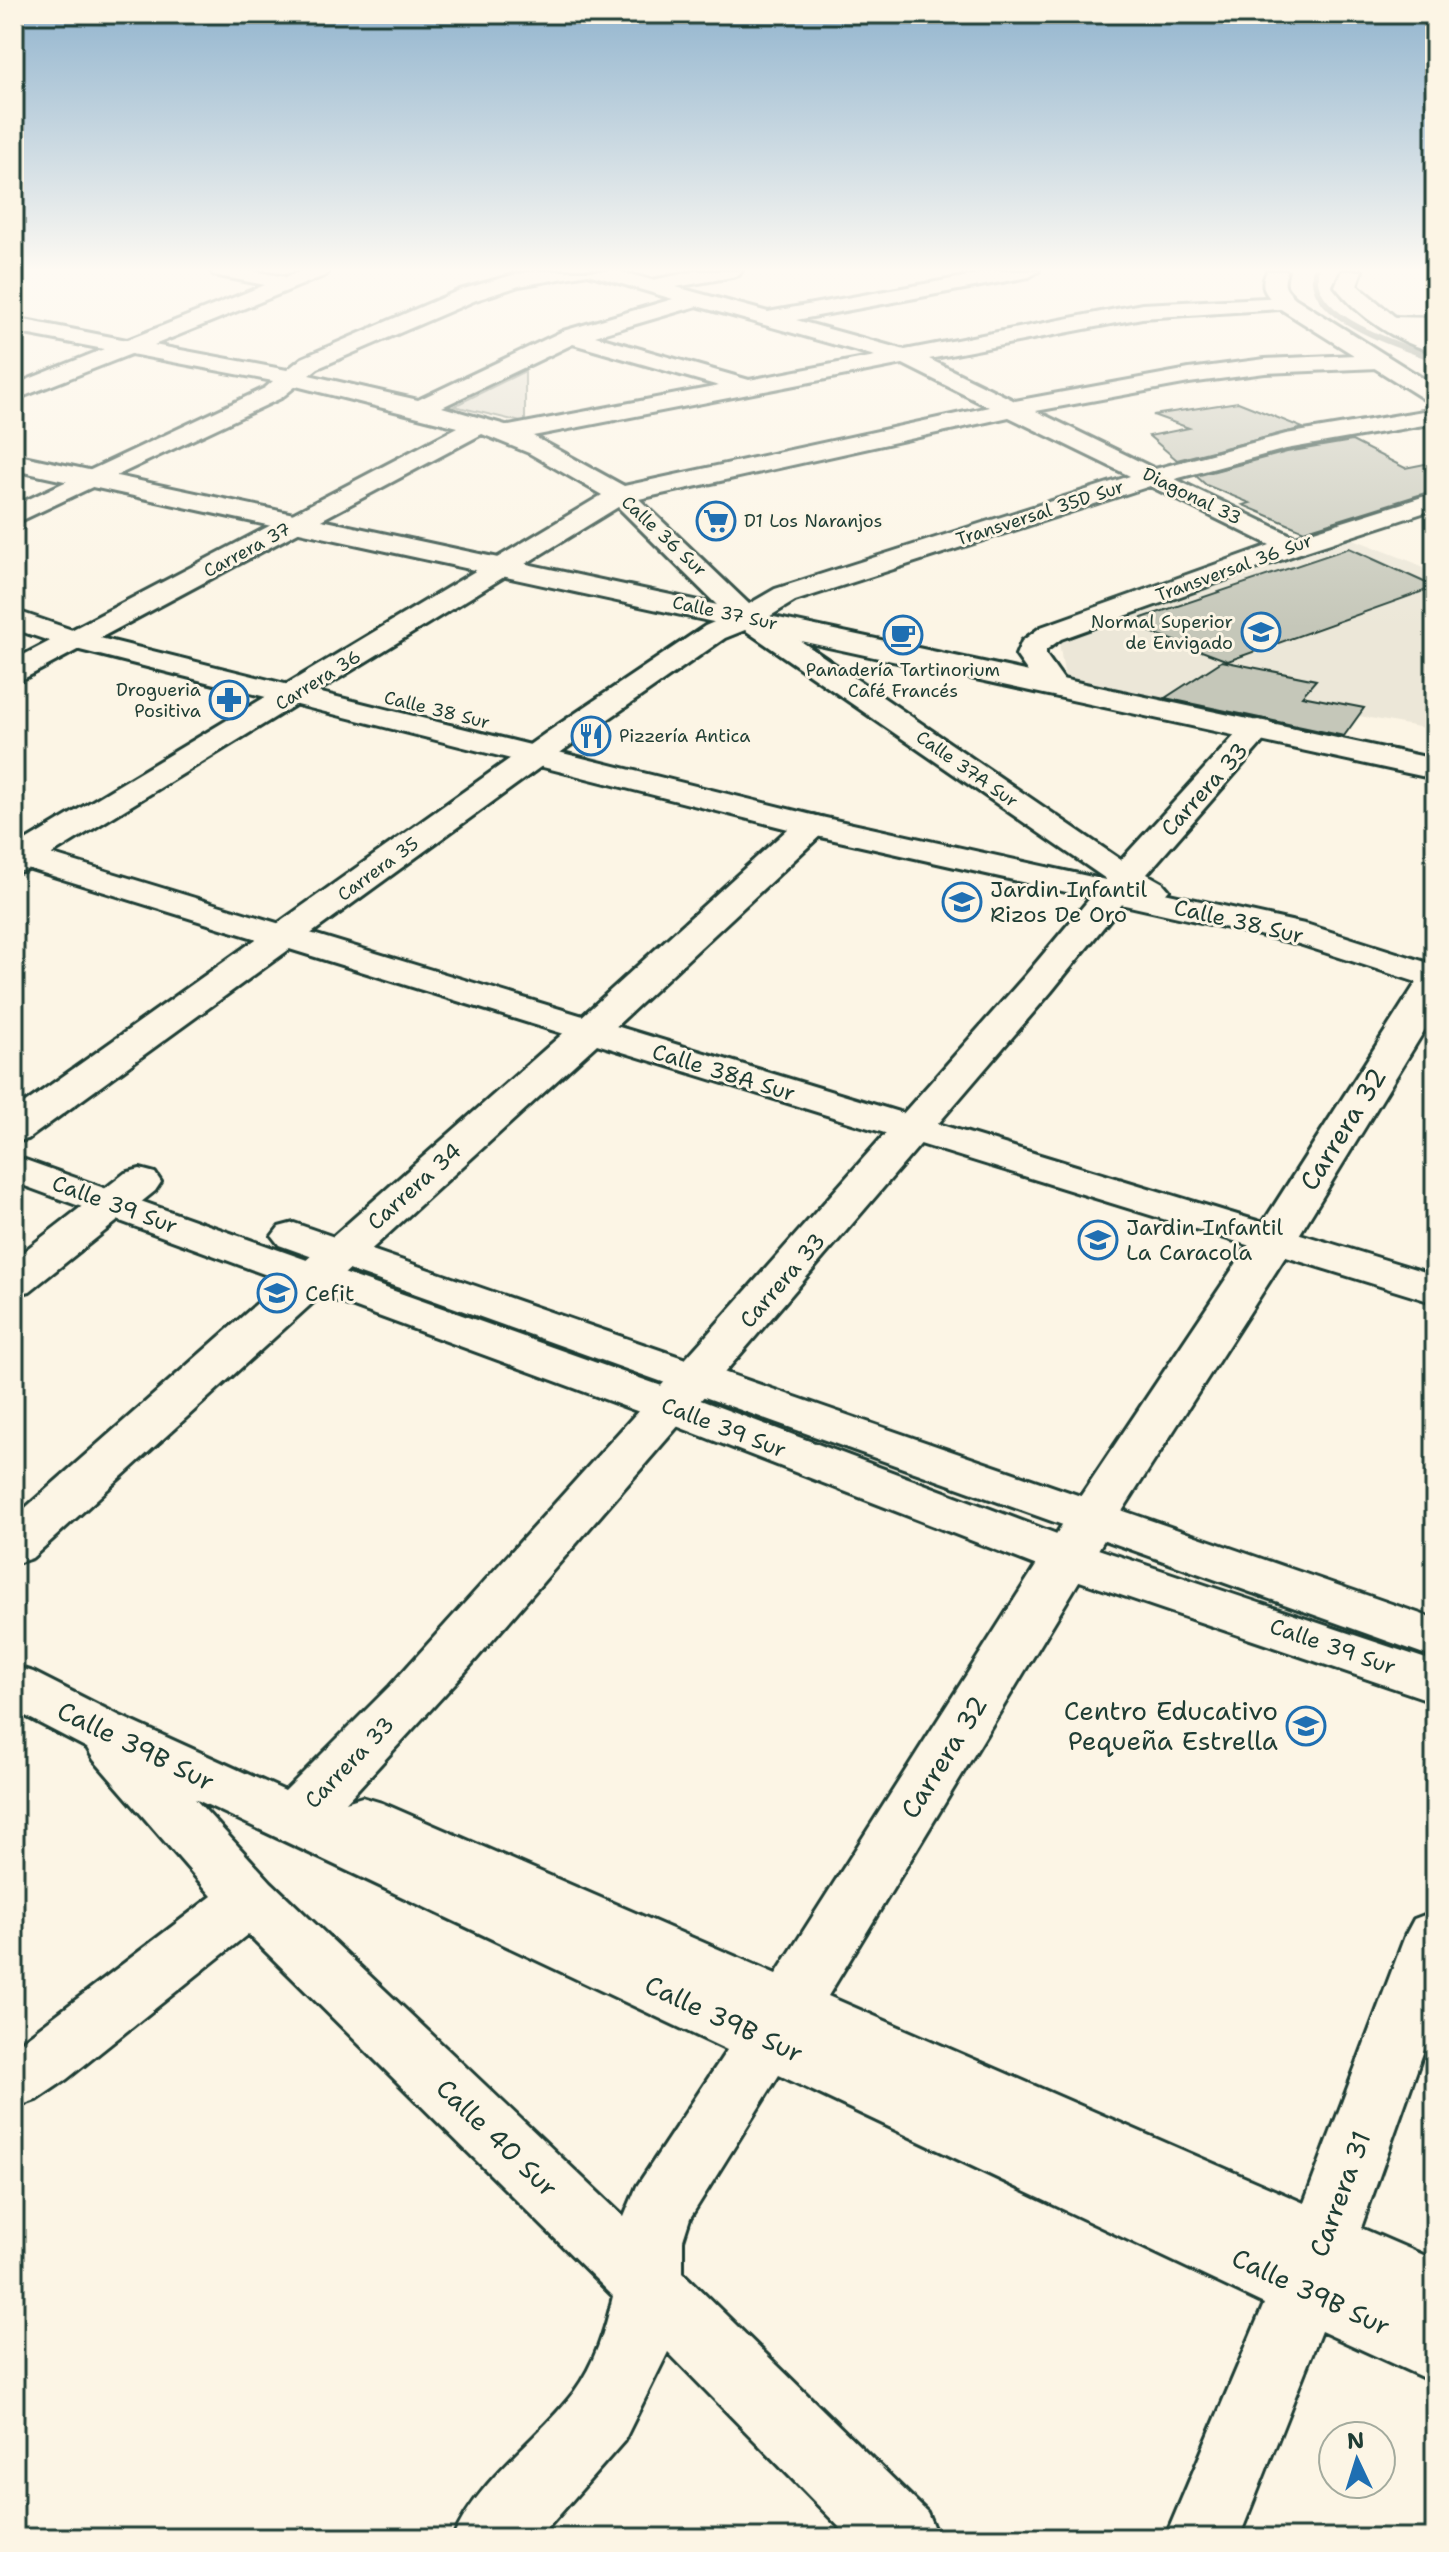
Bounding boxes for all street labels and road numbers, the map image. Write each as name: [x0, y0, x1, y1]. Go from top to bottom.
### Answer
street label: Diagonal 33: [1139, 462, 1245, 530]
street label: Transversal 35D Sur: [953, 475, 1127, 551]
street label: Calle 36 Sur: [616, 490, 712, 582]
street label: Carrera 37: [199, 517, 295, 583]
street label: Transversal 36 Sur: [1152, 529, 1316, 607]
street label: Calle 37 Sur: [670, 590, 780, 636]
street label: Carrera 36: [271, 644, 365, 716]
street label: Calle 38 Sur: [382, 685, 492, 735]
street label: Calle 37A Sur: [911, 725, 1023, 813]
street label: Carrera 33: [1154, 736, 1254, 843]
street label: Carrera 35: [333, 831, 423, 907]
street label: Calle 38 Sur: [1171, 892, 1307, 950]
street label: Calle 38A Sur: [649, 1037, 799, 1108]
street label: Carrera 32: [1291, 1061, 1394, 1197]
street label: Carrera 34: [361, 1136, 468, 1236]
street label: Calle 39 Sur: [48, 1168, 182, 1241]
street label: Carrera 33: [733, 1227, 832, 1334]
street label: Calle 39 Sur: [657, 1390, 790, 1465]
street label: Calle 39 Sur: [1266, 1611, 1400, 1682]
street label: Carrera 32: [892, 1689, 995, 1825]
street label: Calle 39B Sur: [52, 1692, 221, 1799]
street label: Carrera 33: [298, 1710, 400, 1815]
street label: Calle 39B Sur: [639, 1967, 809, 2071]
street label: Calle 40 Sur: [429, 2071, 566, 2205]
street label: Carrera 31: [1301, 2126, 1378, 2261]
street label: Calle 39B Sur: [1226, 2240, 1396, 2344]

